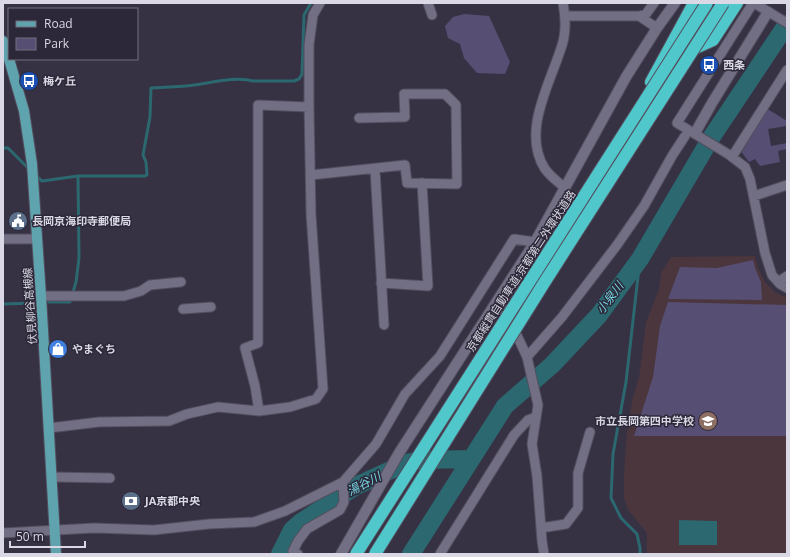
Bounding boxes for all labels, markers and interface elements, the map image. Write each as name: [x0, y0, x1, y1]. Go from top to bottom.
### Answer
legend: [8, 8, 138, 60]
text: Road: [44, 15, 73, 32]
text: Park: [44, 35, 70, 52]
bus stop icon: 西条: [698, 54, 720, 76]
place label: 西条: [723, 57, 745, 72]
bus stop icon: 梅ケ丘: [18, 70, 40, 92]
place label: 梅ケ丘: [43, 73, 76, 88]
street label: 京都縦貫自動車道;京都第二外環状道路: [463, 187, 579, 354]
public building icon: 長岡京海印寺郵便局: [7, 210, 29, 232]
place label: 長岡京海印寺郵便局: [32, 213, 131, 228]
street label: 伏見柳谷高槻線: [19, 267, 40, 345]
water label: 小泉川: [592, 277, 628, 317]
shop icon: やまぐち: [47, 338, 69, 360]
place label: やまぐち: [72, 341, 116, 356]
school or university icon: 市立長岡第四中学校: [697, 410, 719, 432]
place label: 市立長岡第四中学校: [595, 413, 694, 428]
water label: 湯谷川: [344, 467, 385, 500]
bank icon: JA京都中央: [120, 490, 142, 512]
place label: JA京都中央: [144, 493, 200, 508]
scale bar: [10, 523, 85, 549]
text: 50 m: [16, 528, 44, 545]

